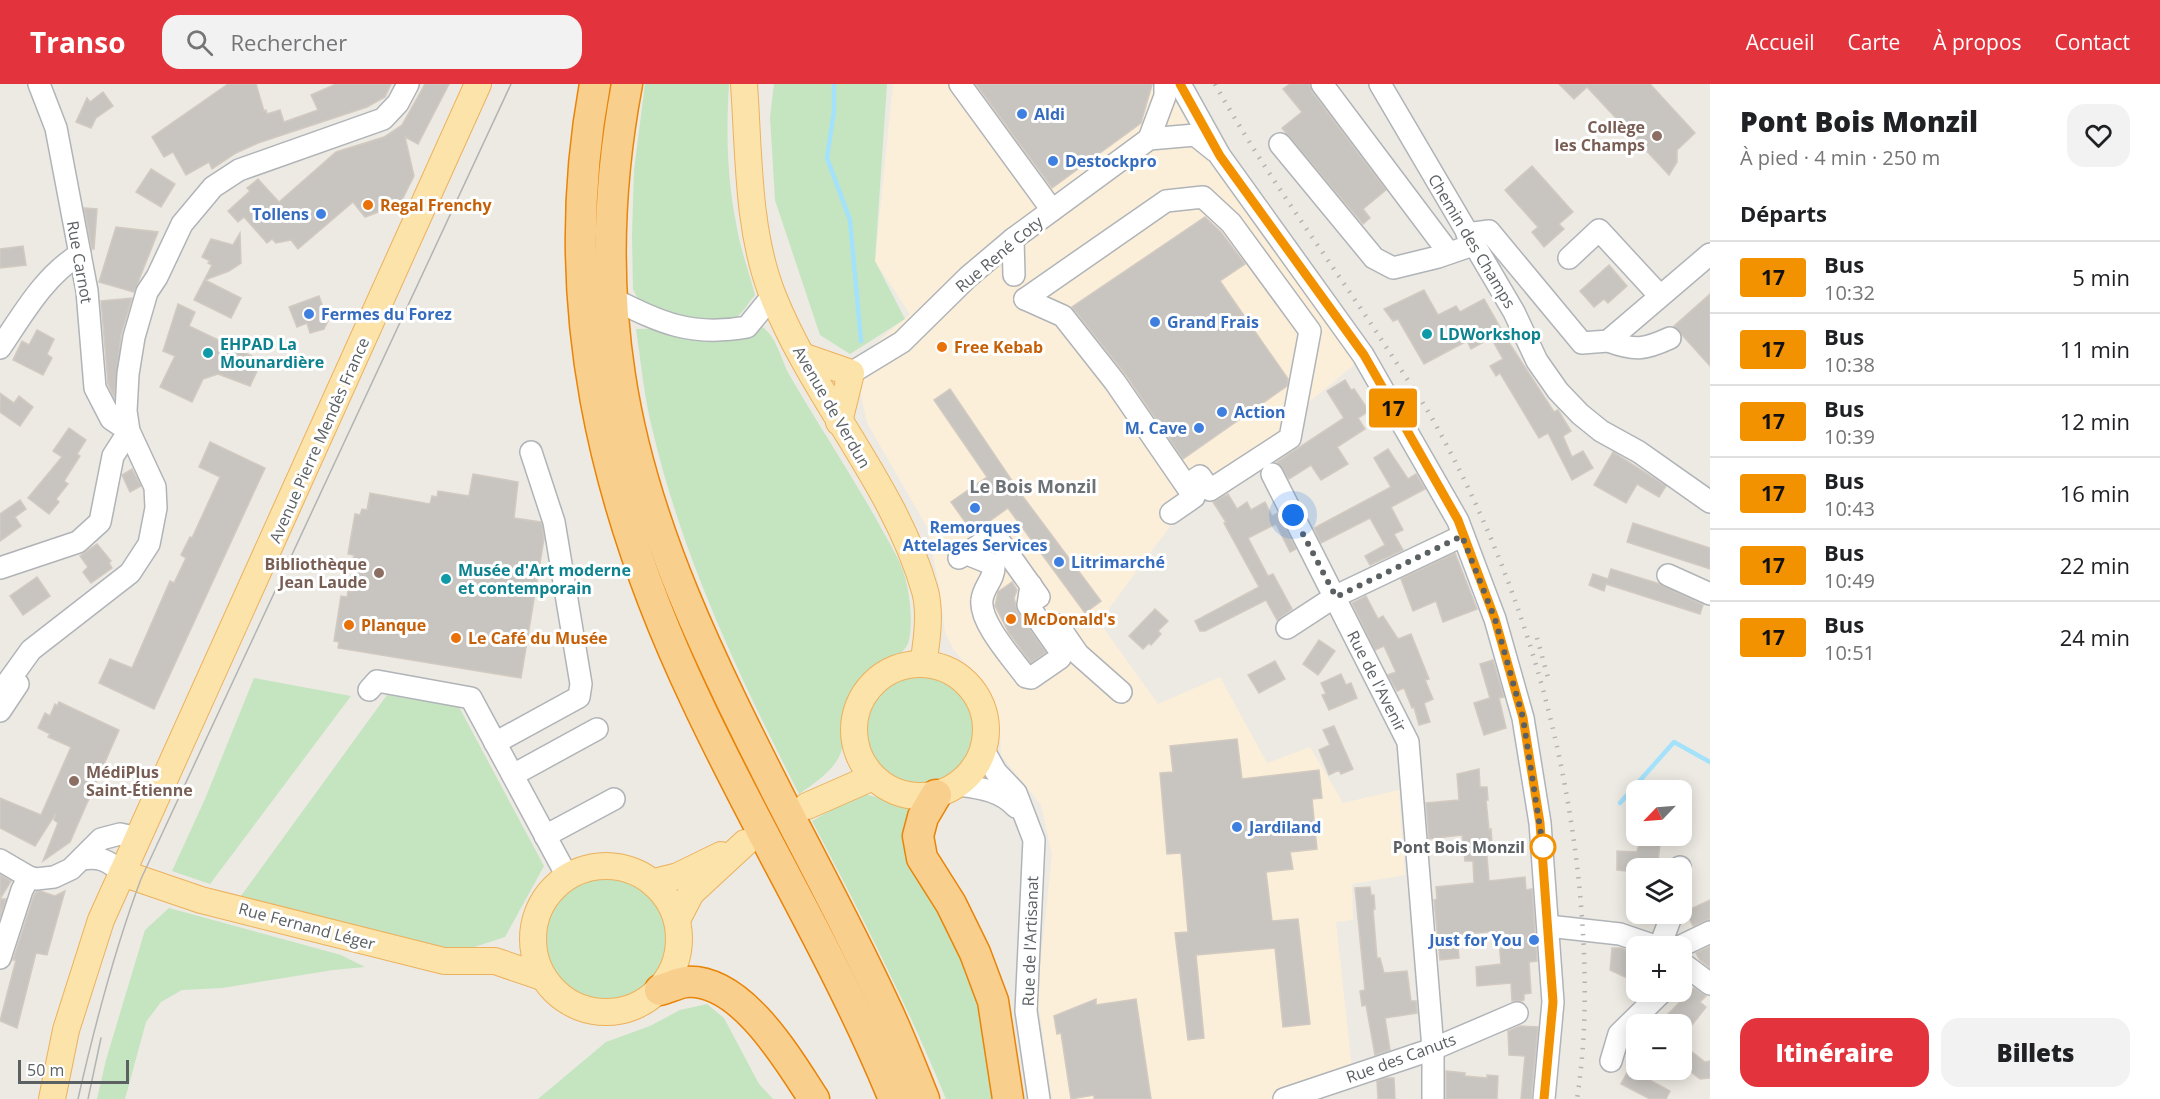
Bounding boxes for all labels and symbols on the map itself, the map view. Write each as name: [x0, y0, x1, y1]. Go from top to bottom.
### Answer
place label: Aldi: [1034, 103, 1065, 125]
marker: Aldi: [1015, 107, 1029, 121]
place label: Collège les Champs: [1554, 116, 1645, 156]
marker: Collège les Champs: [1650, 129, 1664, 143]
place label: Destockpro: [1065, 150, 1157, 172]
marker: Destockpro: [1046, 154, 1060, 168]
street label: Chemin des Champs: [1423, 170, 1521, 312]
place label: Regal Frenchy: [380, 194, 493, 216]
marker: Regal Frenchy: [361, 198, 375, 212]
place label: Tollens: [252, 203, 309, 225]
marker: Tollens: [314, 207, 328, 221]
street label: Rue René Coty: [951, 210, 1048, 297]
street label: Rue Carnot: [62, 219, 98, 305]
place label: Fermes du Forez: [321, 303, 452, 325]
marker: Fermes du Forez: [302, 307, 316, 321]
place label: Grand Frais: [1167, 311, 1259, 333]
marker: Grand Frais: [1148, 315, 1162, 329]
place label: LDWorkshop: [1439, 323, 1541, 345]
marker: LDWorkshop: [1420, 327, 1434, 341]
place label: EHPAD La Mounardière: [220, 333, 324, 373]
street label: Avenue Pierre Mendès France: [264, 334, 374, 546]
place label: Free Kebab: [954, 336, 1043, 358]
marker: Free Kebab: [935, 340, 949, 354]
street label: Avenue de Verdun: [788, 342, 876, 472]
marker: EHPAD La Mounardière: [201, 346, 215, 360]
line badge: 17: [1366, 388, 1420, 428]
place label: Action: [1234, 401, 1286, 423]
marker: Action: [1215, 405, 1229, 419]
place label: M. Cave: [1125, 417, 1187, 439]
marker: M. Cave: [1192, 421, 1206, 435]
district label: Le Bois Monzil: [969, 474, 1097, 498]
your location: [1278, 500, 1308, 530]
marker: Remorques Attelages Services: [968, 501, 982, 515]
place label: Remorques Attelages Services: [903, 516, 1047, 556]
place label: Litrimarché: [1071, 551, 1165, 573]
place label: Bibliothèque Jean Laude: [265, 553, 367, 593]
marker: Litrimarché: [1052, 555, 1066, 569]
place label: Musée d'Art moderne et contemporain: [458, 559, 631, 599]
marker: Bibliothèque Jean Laude: [372, 566, 386, 580]
marker: Musée d'Art moderne et contemporain: [439, 572, 453, 586]
place label: McDonald's: [1023, 608, 1116, 630]
marker: McDonald's: [1004, 612, 1018, 626]
place label: Planque: [361, 614, 426, 636]
marker: Planque: [342, 618, 356, 632]
place label: Le Café du Musée: [468, 627, 608, 649]
street label: Rue de l'Avenir: [1342, 627, 1412, 736]
marker: Le Café du Musée: [449, 631, 463, 645]
place label: MédiPlus Saint-Étienne: [86, 761, 193, 801]
marker: MédiPlus Saint-Étienne: [67, 774, 81, 788]
north arrow: [1626, 780, 1692, 846]
place label: Jardiland: [1247, 816, 1321, 838]
marker: Jardiland: [1230, 820, 1244, 834]
marker: Pont Bois Monzil: [1530, 834, 1556, 860]
place label: Pont Bois Monzil: [1393, 836, 1525, 858]
street label: Rue de l'Artisanat: [1017, 875, 1043, 1007]
street label: Rue Fernand Léger: [236, 897, 378, 955]
place label: Just for You: [1427, 929, 1522, 951]
marker: Just for You: [1527, 933, 1541, 947]
street label: Rue des Canuts: [1343, 1028, 1459, 1088]
scale bar: [18, 1057, 129, 1084]

